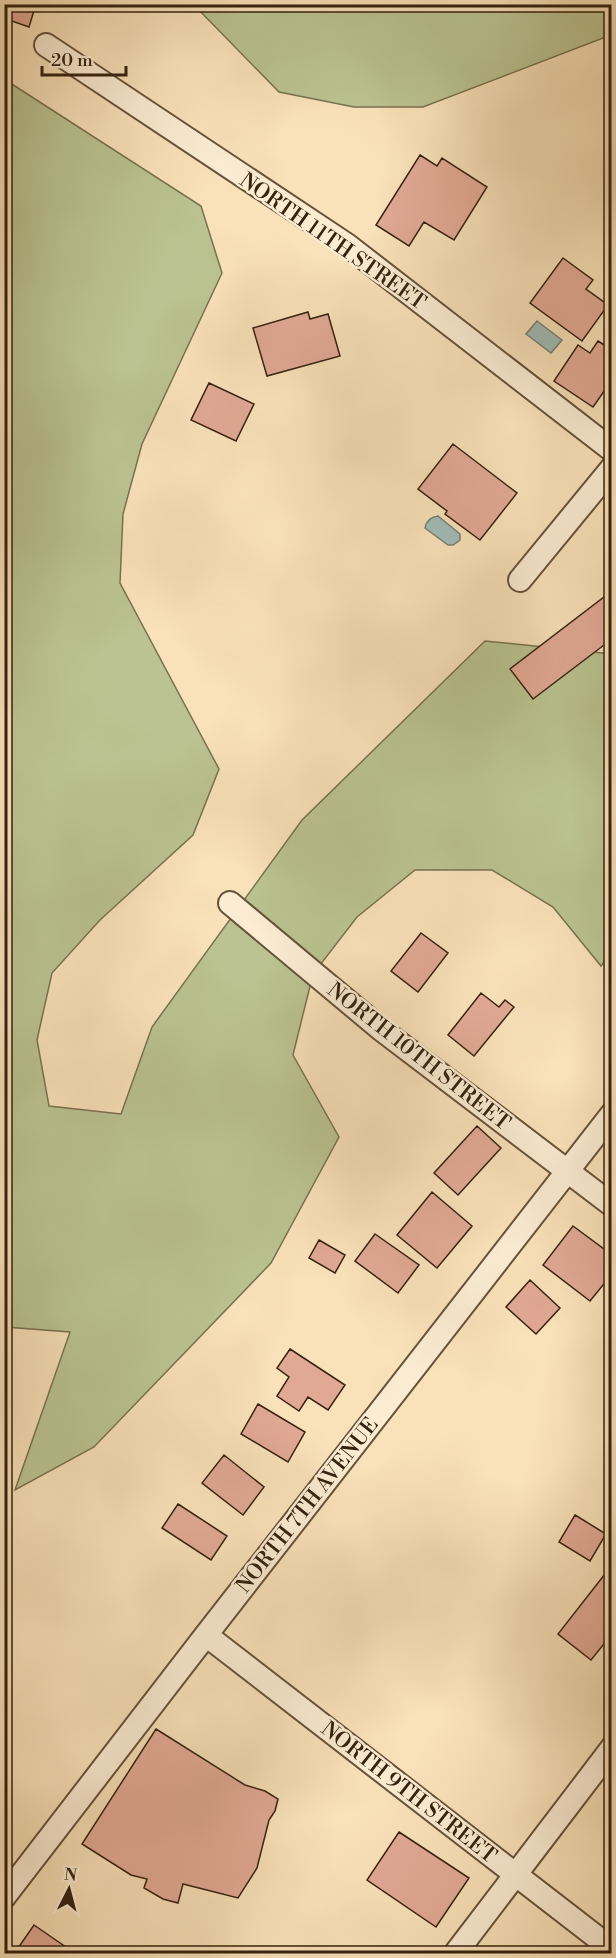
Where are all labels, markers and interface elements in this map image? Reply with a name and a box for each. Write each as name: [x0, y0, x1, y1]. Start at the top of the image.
scale bar: [42, 39, 126, 77]
text: 20 m: [51, 49, 93, 72]
street label: NORTH 11TH STREET: [234, 168, 431, 316]
street label: NORTH 10TH STREET: [322, 977, 515, 1136]
street label: NORTH 7TH AVENUE: [231, 1413, 384, 1599]
street label: NORTH 9TH STREET: [315, 1716, 501, 1870]
north arrow: [39, 1859, 99, 1919]
text: N: [63, 1864, 78, 1886]

